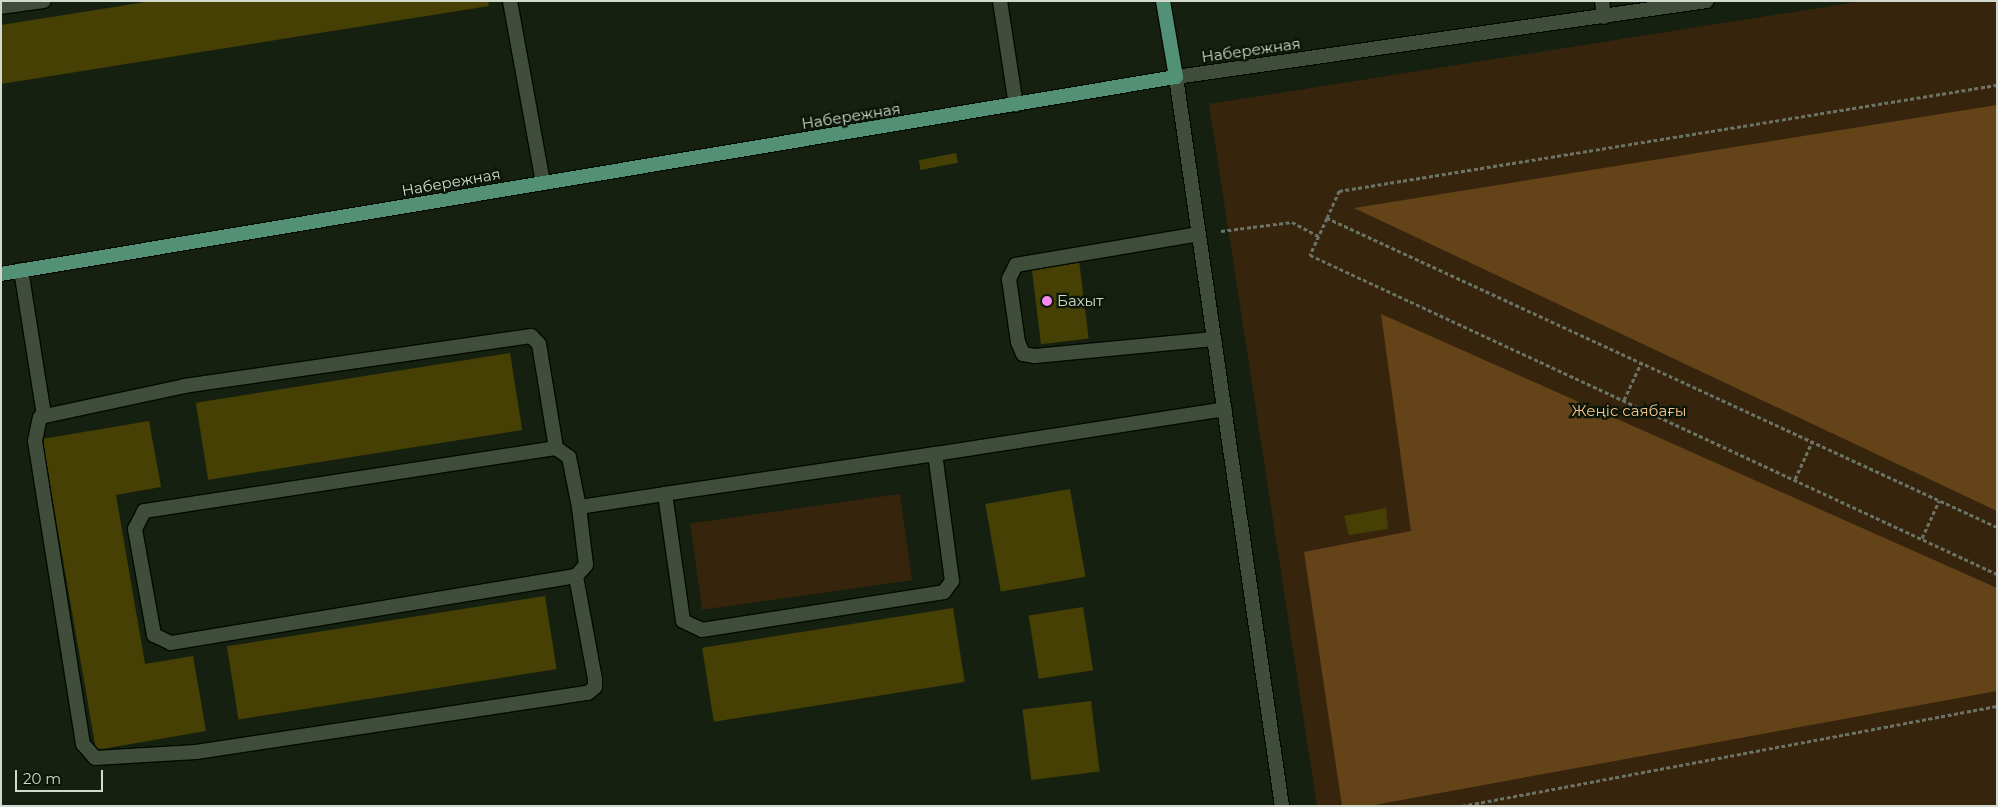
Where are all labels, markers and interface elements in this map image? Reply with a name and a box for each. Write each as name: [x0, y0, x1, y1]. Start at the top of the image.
street label: Набережная: [1200, 34, 1302, 66]
street label: Набережная: [800, 99, 902, 133]
street label: Набережная: [400, 164, 502, 200]
place label: Бахыт: [1057, 292, 1103, 310]
marker: Бахыт: [1041, 295, 1053, 307]
park label: Жеңіс саябағы: [1571, 402, 1687, 420]
scale bar: [18, 760, 105, 792]
text: 20 m: [23, 769, 61, 788]

